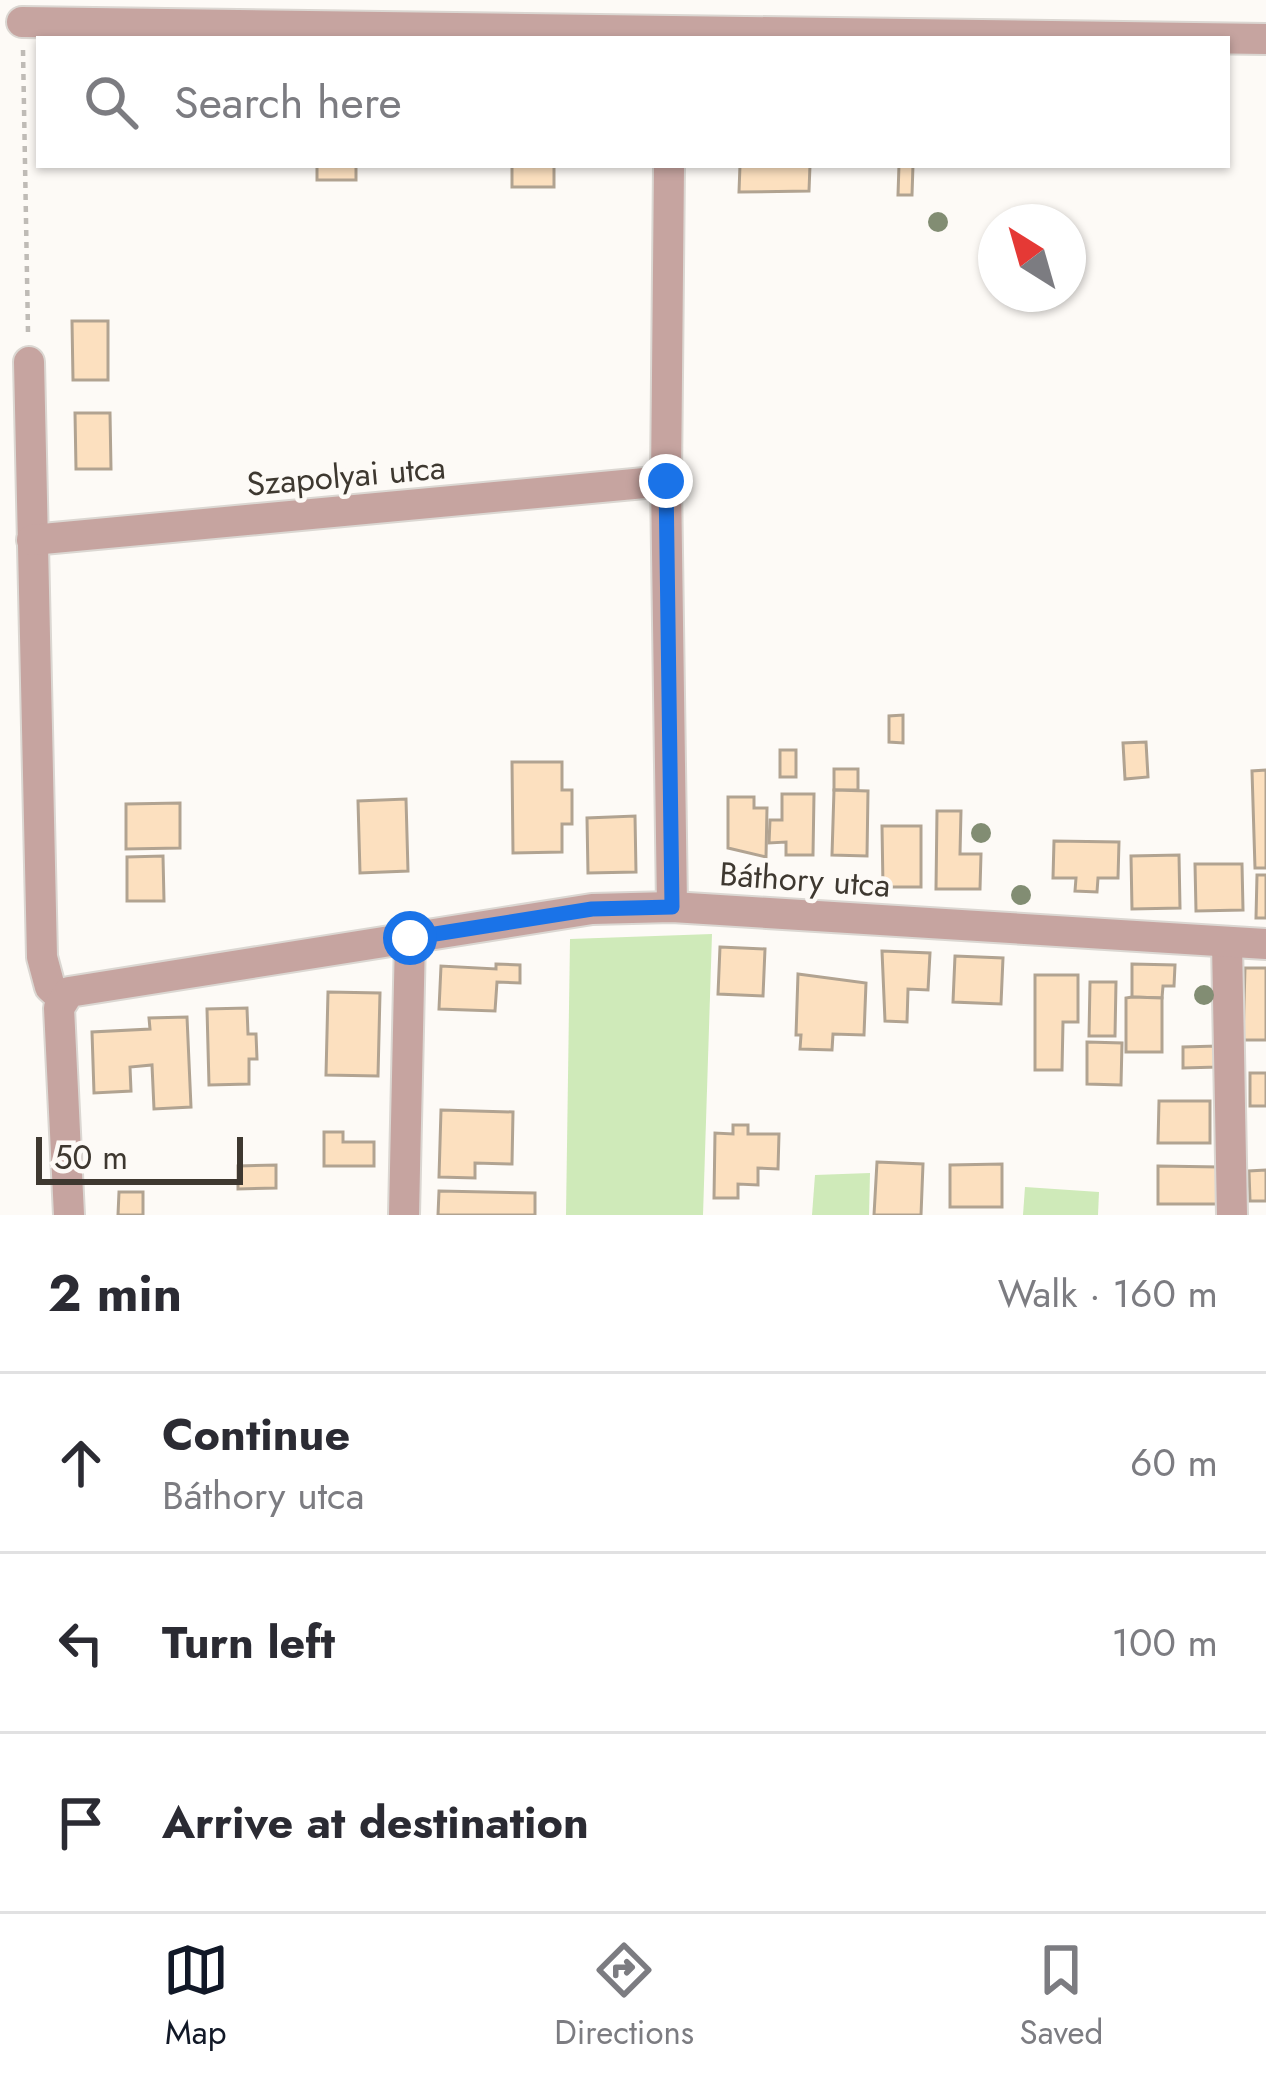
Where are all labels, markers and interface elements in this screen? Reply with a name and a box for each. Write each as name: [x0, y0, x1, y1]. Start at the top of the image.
search box: [36, 36, 1230, 168]
icon: search: [78, 69, 144, 135]
text: Search here: [174, 70, 402, 135]
north arrow: [978, 204, 1086, 312]
street label: Szapolyai utca: [245, 443, 447, 508]
route end: [639, 454, 693, 508]
street label: Báthory utca: [718, 850, 892, 909]
route start: [383, 911, 437, 965]
scale bar: [36, 1131, 243, 1184]
text: 50 m: [54, 1134, 128, 1181]
text: 2 min: [48, 1256, 182, 1330]
text: Walk · 160 m: [998, 1265, 1218, 1322]
text: Continue: [162, 1402, 350, 1467]
icon: ahead: [48, 1430, 114, 1496]
text: 60 m: [1130, 1434, 1218, 1491]
text: Báthory utca: [162, 1467, 364, 1524]
icon: left: [48, 1610, 114, 1676]
text: Turn left: [162, 1610, 335, 1675]
text: 100 m: [1112, 1614, 1218, 1671]
icon: arrive: [48, 1790, 114, 1856]
text: Arrive at destination: [162, 1790, 589, 1855]
tab: Map: [163, 1937, 229, 2056]
tab: Directions: [554, 1937, 694, 2056]
tab: Saved: [1020, 1937, 1103, 2056]

